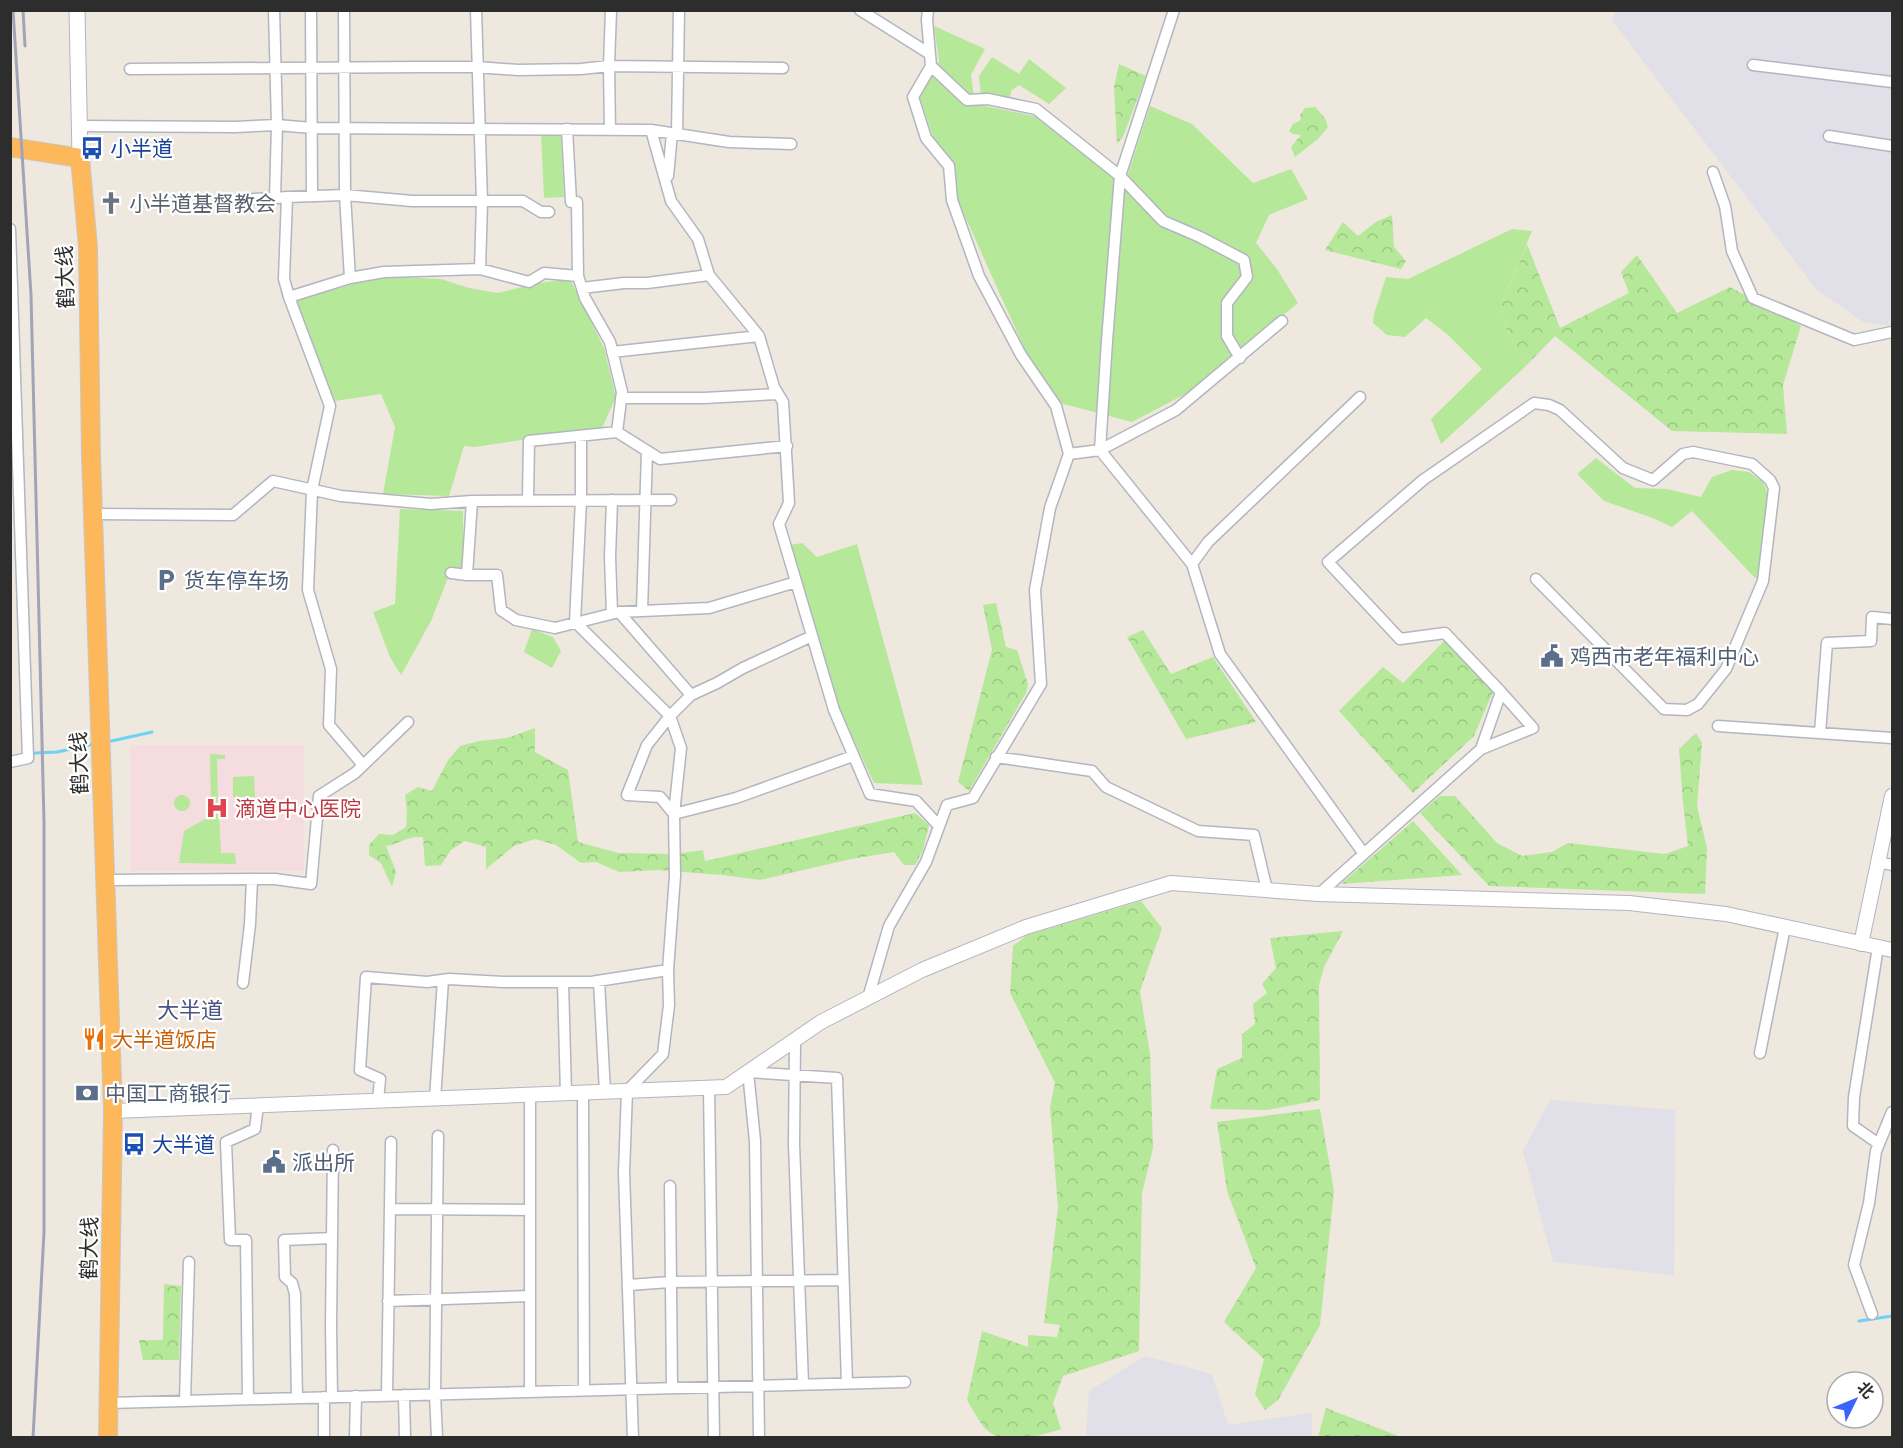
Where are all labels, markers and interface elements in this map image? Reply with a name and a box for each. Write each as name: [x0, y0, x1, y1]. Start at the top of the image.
bus stop icon: 小半道: [79, 135, 105, 161]
place label: 小半道: [110, 135, 173, 162]
church icon: 小半道基督教会: [98, 190, 124, 216]
place label: 小半道基督教会: [129, 190, 276, 217]
street label: 鹤大线: [50, 245, 80, 309]
parking icon: 货车停车场: [153, 567, 179, 593]
place label: 货车停车场: [184, 567, 289, 594]
public building icon: 鸡西市老年福利中心: [1539, 643, 1565, 669]
place label: 鸡西市老年福利中心: [1570, 643, 1759, 670]
street label: 鹤大线: [64, 731, 94, 795]
hospital icon: 滴道中心医院: [204, 795, 230, 821]
place label: 滴道中心医院: [235, 795, 361, 822]
district label: 大半道: [157, 996, 223, 1024]
restaurant icon: 大半道饭店: [81, 1026, 107, 1052]
place label: 大半道饭店: [112, 1026, 217, 1053]
bank icon: 中国工商银行: [74, 1080, 100, 1106]
place label: 中国工商银行: [105, 1080, 231, 1107]
bus stop icon: 大半道: [121, 1131, 147, 1157]
place label: 大半道: [152, 1131, 215, 1158]
public building icon: 派出所: [261, 1149, 287, 1175]
place label: 派出所: [292, 1149, 355, 1176]
street label: 鹤大线: [75, 1216, 103, 1280]
north arrow: [1825, 1370, 1885, 1430]
text: 北: [1852, 1377, 1879, 1403]

